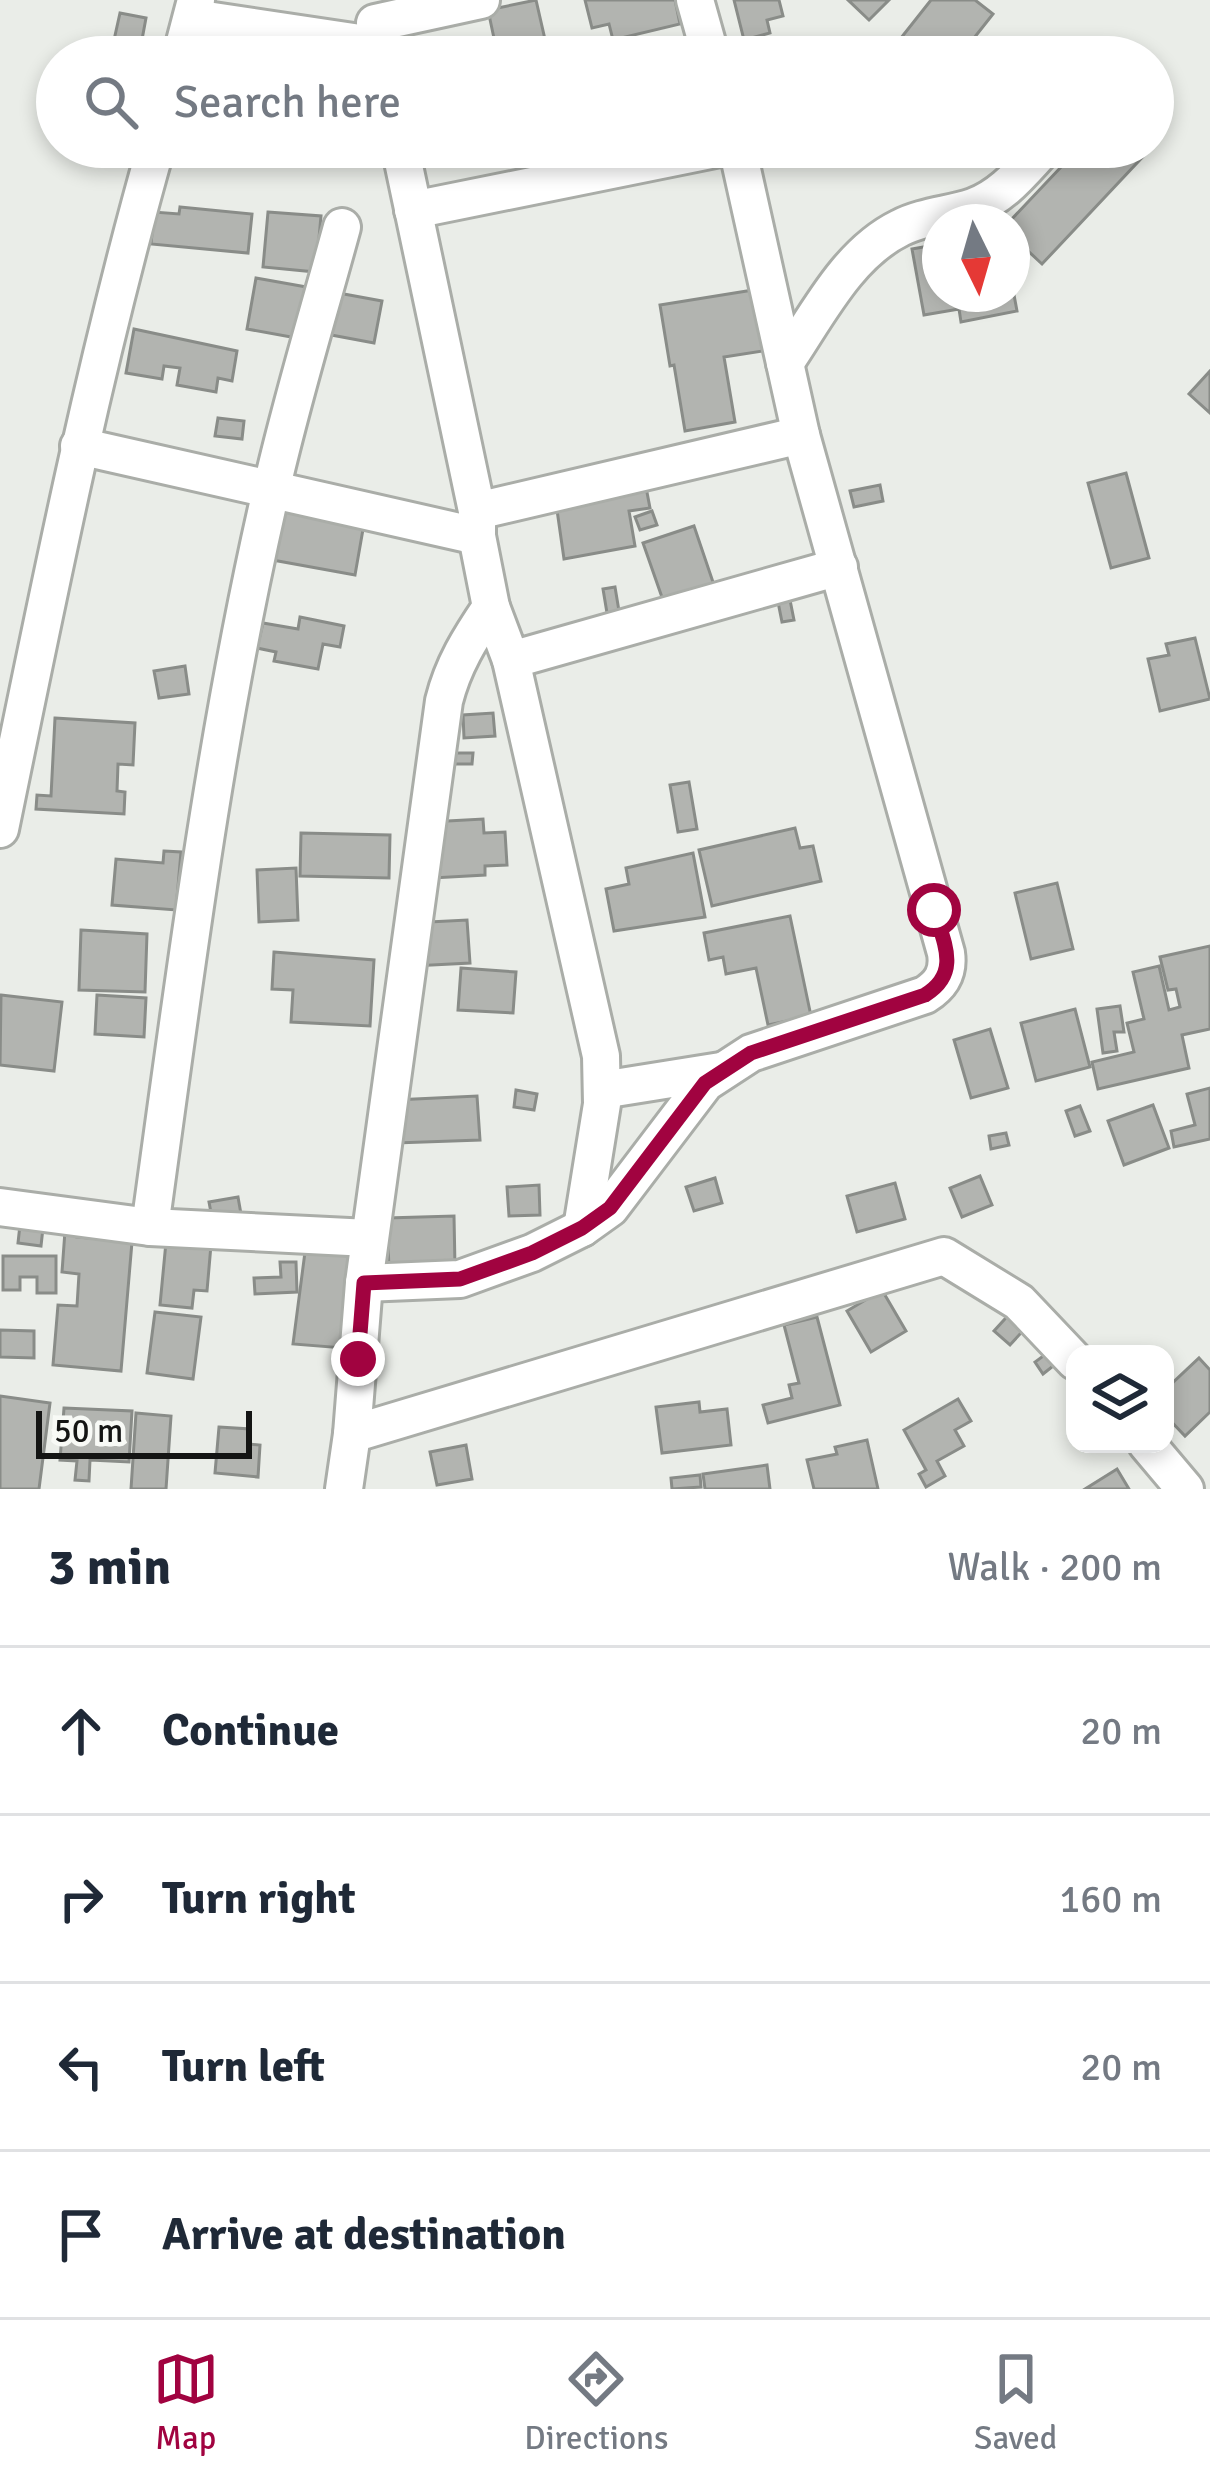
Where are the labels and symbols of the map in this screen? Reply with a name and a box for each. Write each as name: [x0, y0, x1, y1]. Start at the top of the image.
north arrow: [922, 204, 1030, 312]
route start: [907, 883, 961, 937]
route end: [331, 1332, 385, 1386]
scale bar: [36, 1405, 252, 1458]

